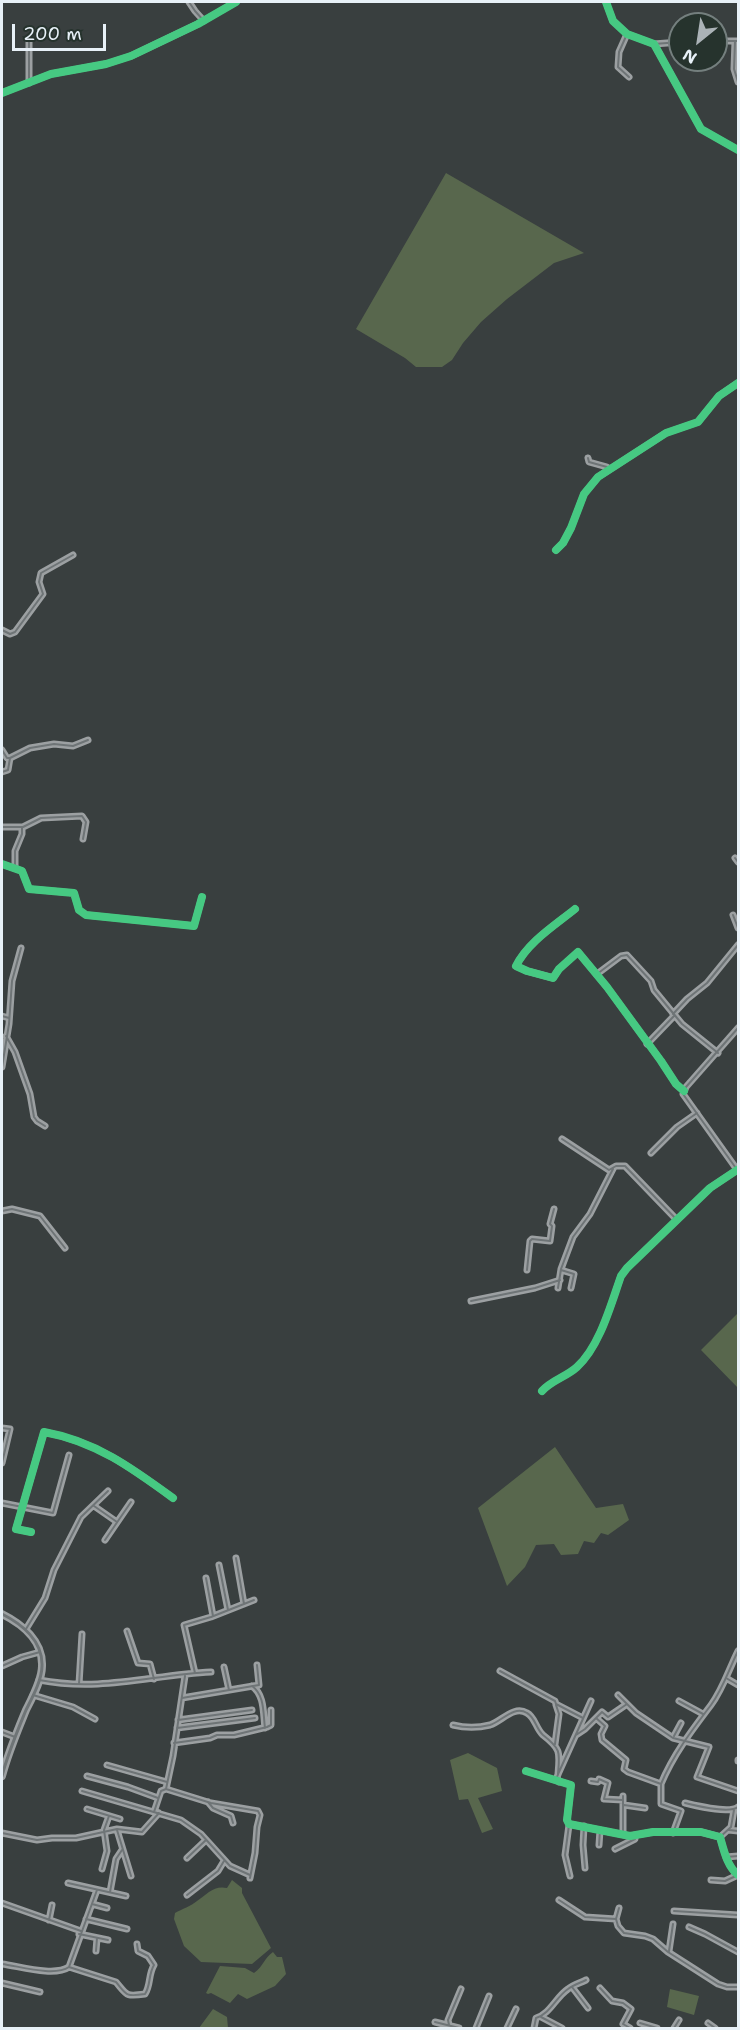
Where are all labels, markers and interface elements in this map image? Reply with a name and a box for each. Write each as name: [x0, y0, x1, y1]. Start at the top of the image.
scale bar: [15, 12, 110, 50]
north arrow: [668, 12, 728, 72]
text: 200 m: [23, 22, 82, 46]
text: N: [679, 44, 700, 69]

